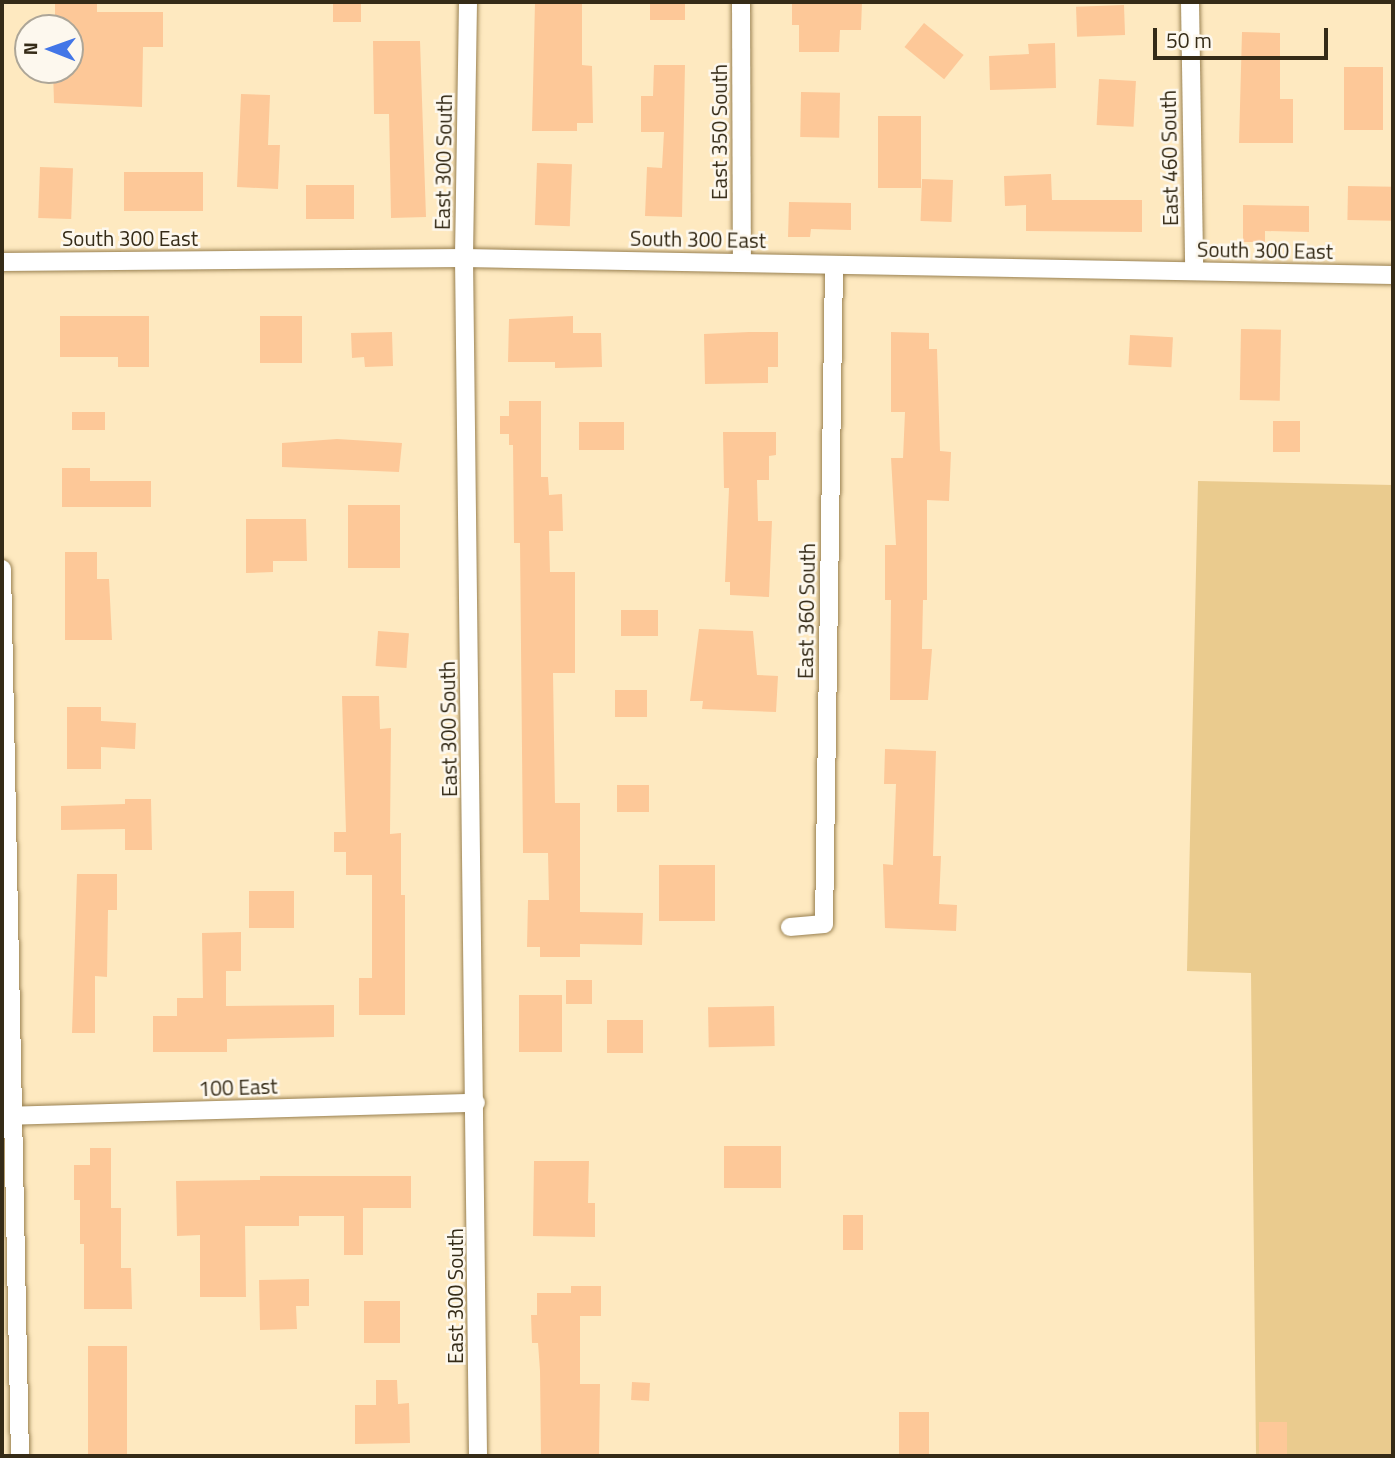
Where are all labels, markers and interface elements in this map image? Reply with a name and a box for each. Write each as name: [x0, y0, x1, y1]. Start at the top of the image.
north arrow: [14, 14, 84, 84]
scale bar: [1157, 14, 1332, 58]
text: 50 m: [1166, 24, 1212, 56]
text: N: [15, 42, 44, 56]
street label: East 350 South: [706, 64, 732, 200]
street label: East 460 South: [1155, 90, 1183, 226]
street label: East 300 South: [429, 94, 457, 230]
street label: South 300 East: [62, 225, 198, 251]
street label: South 300 East: [630, 225, 766, 253]
street label: South 300 East: [1197, 236, 1333, 264]
street label: East 360 South: [792, 543, 820, 679]
street label: East 300 South: [434, 661, 462, 797]
street label: 100 East: [198, 1073, 278, 1101]
street label: East 300 South: [442, 1228, 468, 1364]

